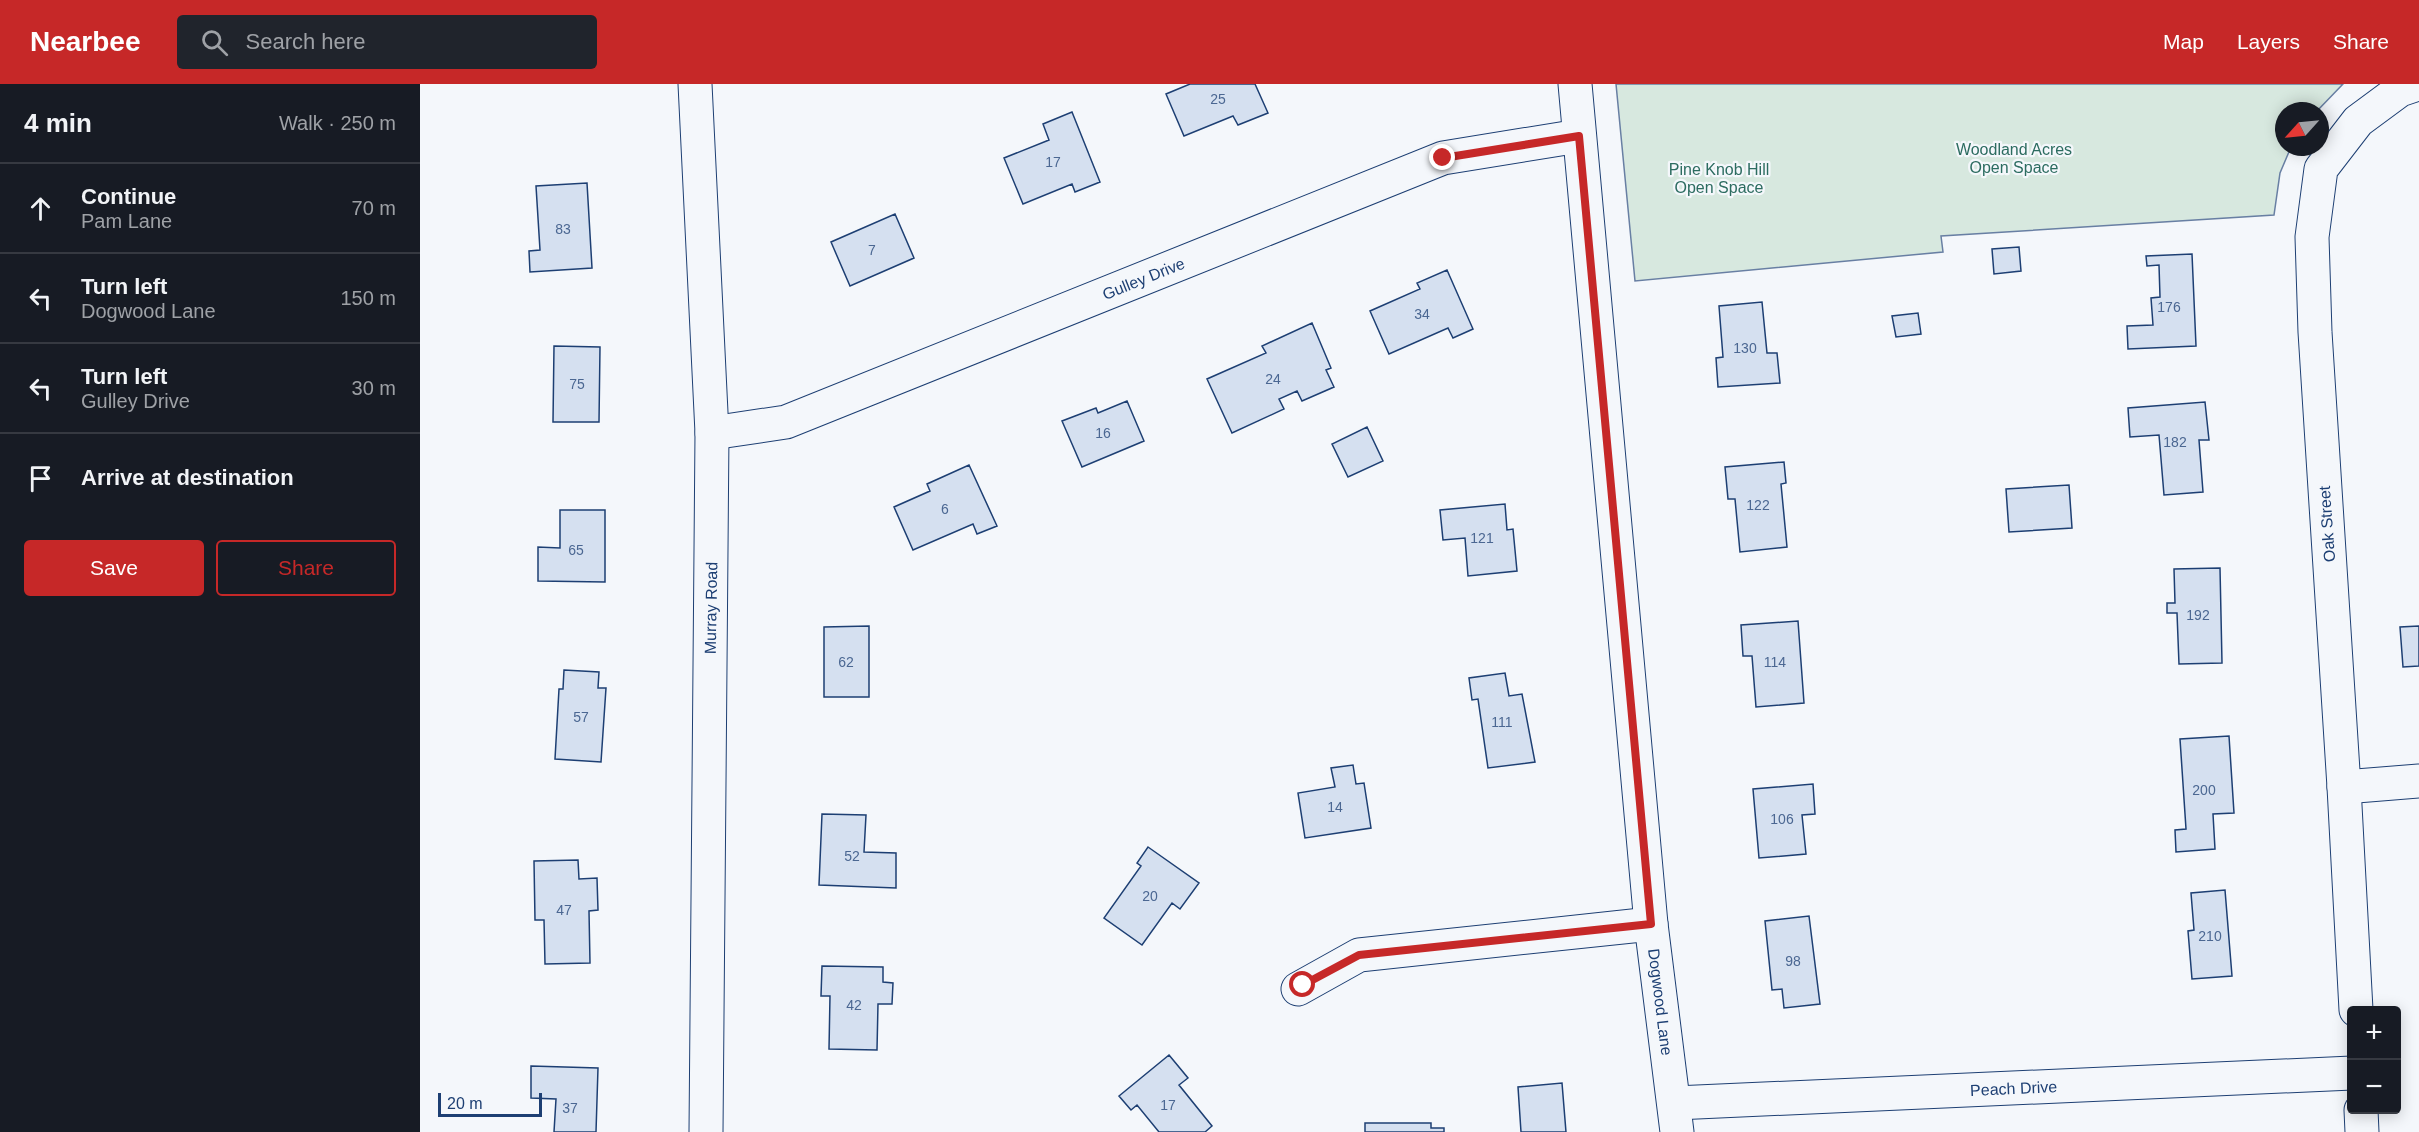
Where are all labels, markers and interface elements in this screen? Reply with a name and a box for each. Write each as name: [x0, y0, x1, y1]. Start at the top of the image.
search box: [177, 15, 597, 69]
text: Nearbee: [30, 26, 141, 57]
icon: search: [198, 26, 231, 59]
text: Search here: [246, 29, 365, 54]
text: Map: [2163, 30, 2204, 53]
text: Layers: [2237, 30, 2300, 53]
text: Share: [2333, 30, 2389, 53]
house number: 25: [1210, 91, 1226, 107]
north arrow: [2275, 102, 2329, 156]
text: 4 min: [24, 108, 92, 138]
text: Walk · 250 m: [279, 112, 396, 134]
park label: Woodland Acres Open Space: [1956, 141, 2072, 176]
route end: [1429, 144, 1455, 170]
house number: 17: [1045, 154, 1061, 170]
park label: Pine Knob Hill Open Space: [1669, 161, 1769, 196]
text: Continue: [81, 184, 176, 209]
icon: ahead: [24, 192, 57, 225]
text: 70 m: [352, 197, 396, 219]
text: Pam Lane: [81, 210, 172, 232]
house number: 83: [555, 221, 571, 237]
house number: 7: [868, 242, 876, 258]
street label: Gulley Drive: [1100, 254, 1187, 303]
text: Turn left: [81, 274, 167, 299]
icon: left: [24, 282, 57, 315]
text: 150 m: [340, 287, 396, 309]
house number: 176: [2157, 299, 2181, 315]
text: Dogwood Lane: [81, 300, 216, 322]
house number: 34: [1414, 306, 1430, 322]
house number: 130: [1733, 340, 1757, 356]
text: Turn left: [81, 364, 167, 389]
house number: 24: [1265, 371, 1281, 387]
icon: left: [24, 372, 57, 405]
house number: 75: [569, 376, 585, 392]
text: 30 m: [352, 377, 396, 399]
text: Gulley Drive: [81, 390, 190, 412]
house number: 16: [1095, 425, 1111, 441]
house number: 182: [2163, 434, 2187, 450]
icon: arrive: [24, 462, 57, 495]
text: Arrive at destination: [81, 465, 294, 490]
street label: Oak Street: [2316, 485, 2338, 563]
house number: 122: [1746, 497, 1770, 513]
house number: 6: [941, 501, 949, 517]
house number: 121: [1470, 530, 1494, 546]
button: Save: [24, 540, 204, 596]
button: Share: [216, 540, 396, 596]
house number: 65: [568, 542, 584, 558]
street label: Murray Road: [702, 562, 720, 654]
house number: 192: [2186, 607, 2210, 623]
house number: 62: [838, 654, 854, 670]
house number: 114: [1764, 654, 1786, 670]
house number: 57: [573, 709, 589, 725]
house number: 111: [1491, 714, 1513, 730]
house number: 200: [2192, 782, 2216, 798]
house number: 14: [1327, 799, 1343, 815]
house number: 106: [1770, 811, 1794, 827]
house number: 52: [844, 848, 860, 864]
house number: 20: [1142, 888, 1158, 904]
house number: 47: [556, 902, 572, 918]
house number: 210: [2198, 928, 2222, 944]
street label: Dogwood Lane: [1646, 947, 1676, 1057]
house number: 98: [1785, 953, 1801, 969]
route start: [1289, 971, 1315, 997]
house number: 42: [846, 997, 862, 1013]
map controls: [2347, 1006, 2401, 1114]
button: +: [2347, 1006, 2401, 1060]
button: −: [2347, 1060, 2401, 1114]
street label: Peach Drive: [1970, 1078, 2058, 1098]
scale bar: [438, 1090, 542, 1118]
text: 20 m: [447, 1095, 483, 1112]
house number: 17: [1160, 1097, 1176, 1113]
house number: 37: [562, 1100, 578, 1116]

